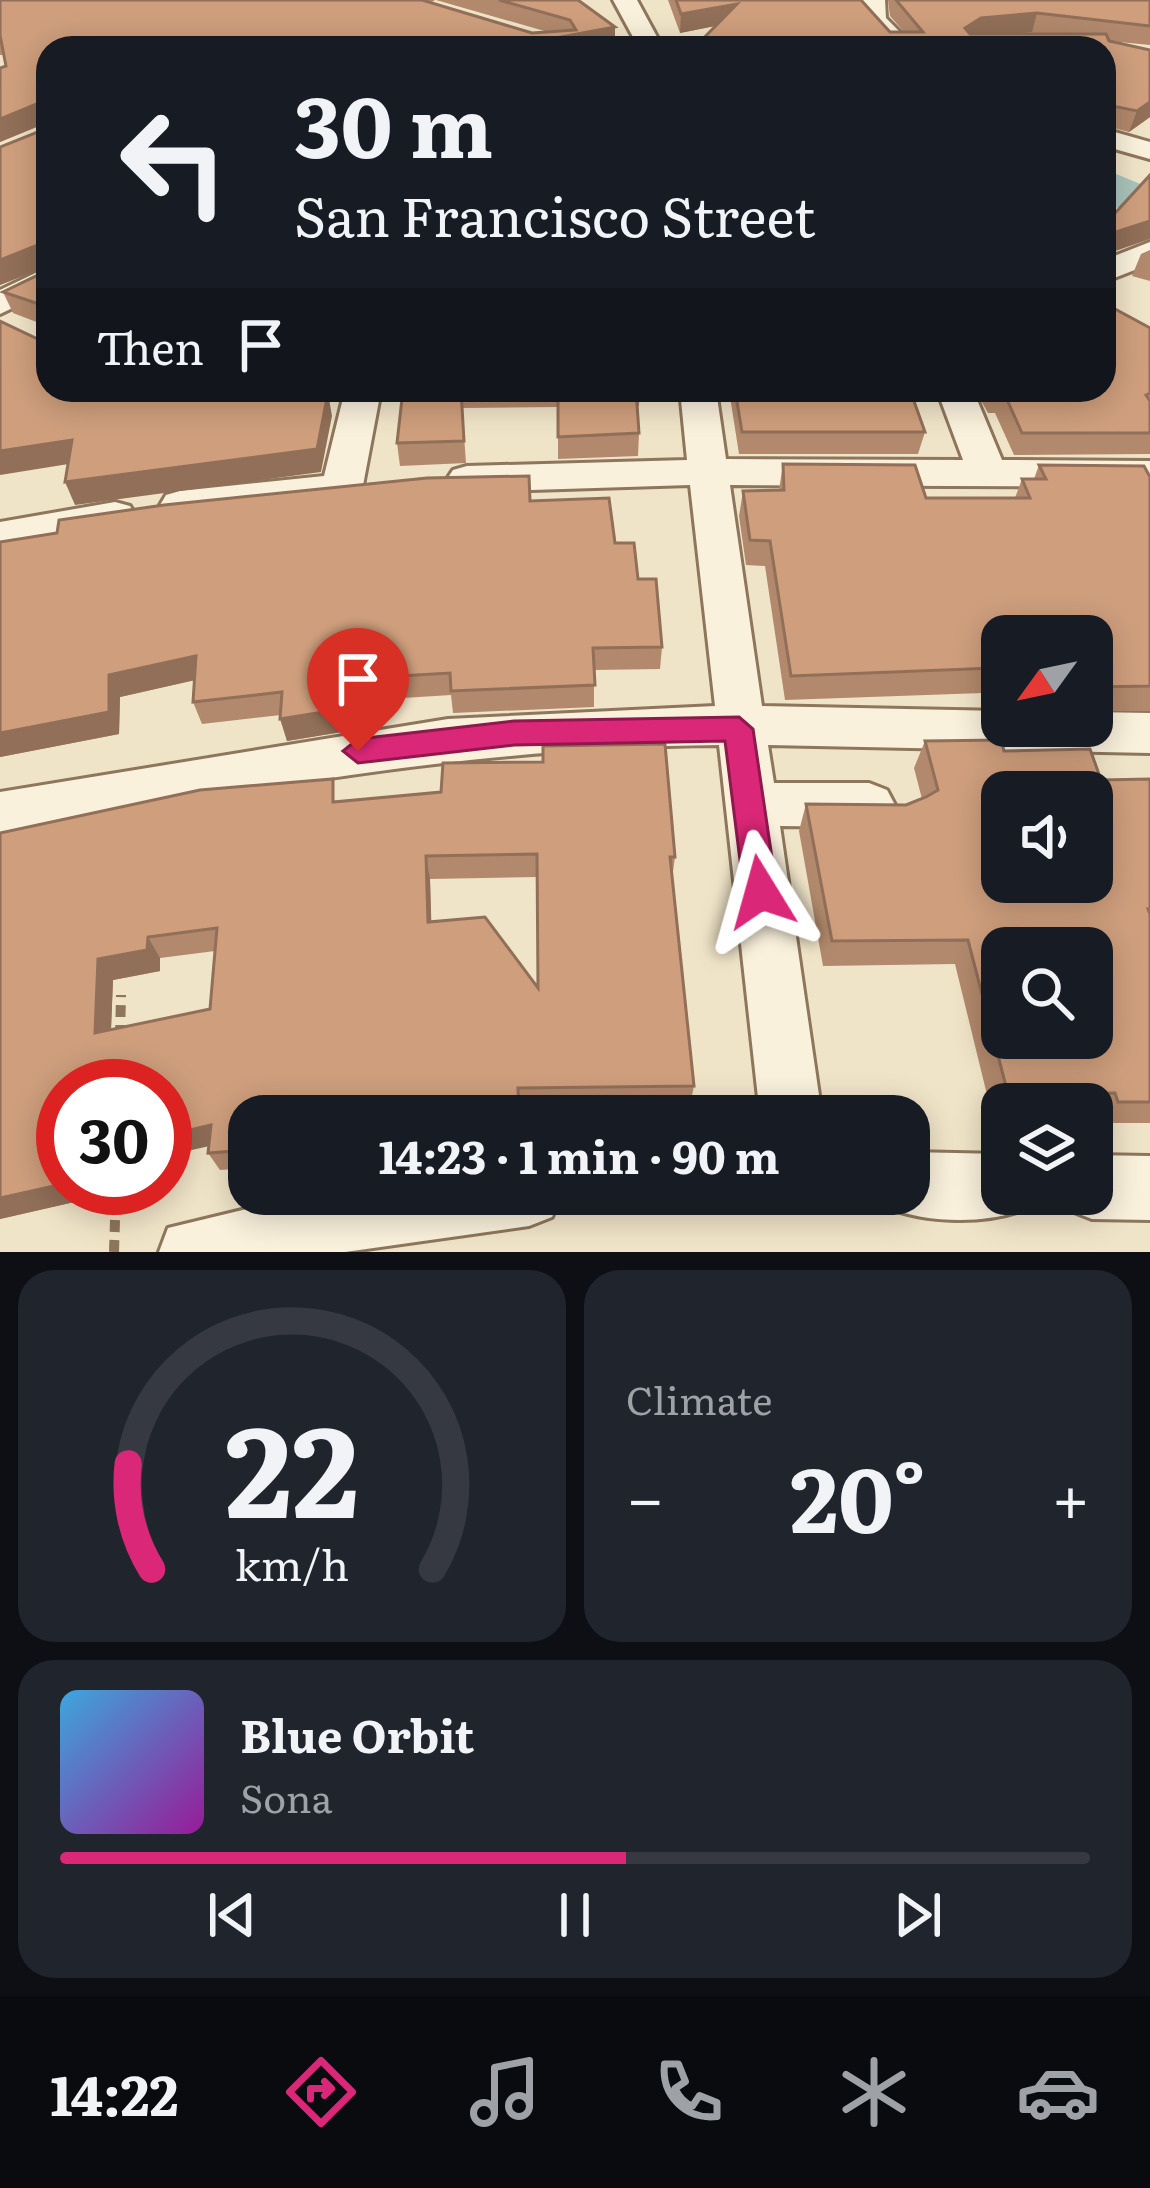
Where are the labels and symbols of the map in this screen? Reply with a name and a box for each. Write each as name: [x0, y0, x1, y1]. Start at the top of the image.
north arrow: [981, 615, 1113, 747]
pin: [307, 628, 409, 751]
position arrow: [698, 829, 824, 955]
speed limit sign: 30: [36, 1059, 192, 1215]

